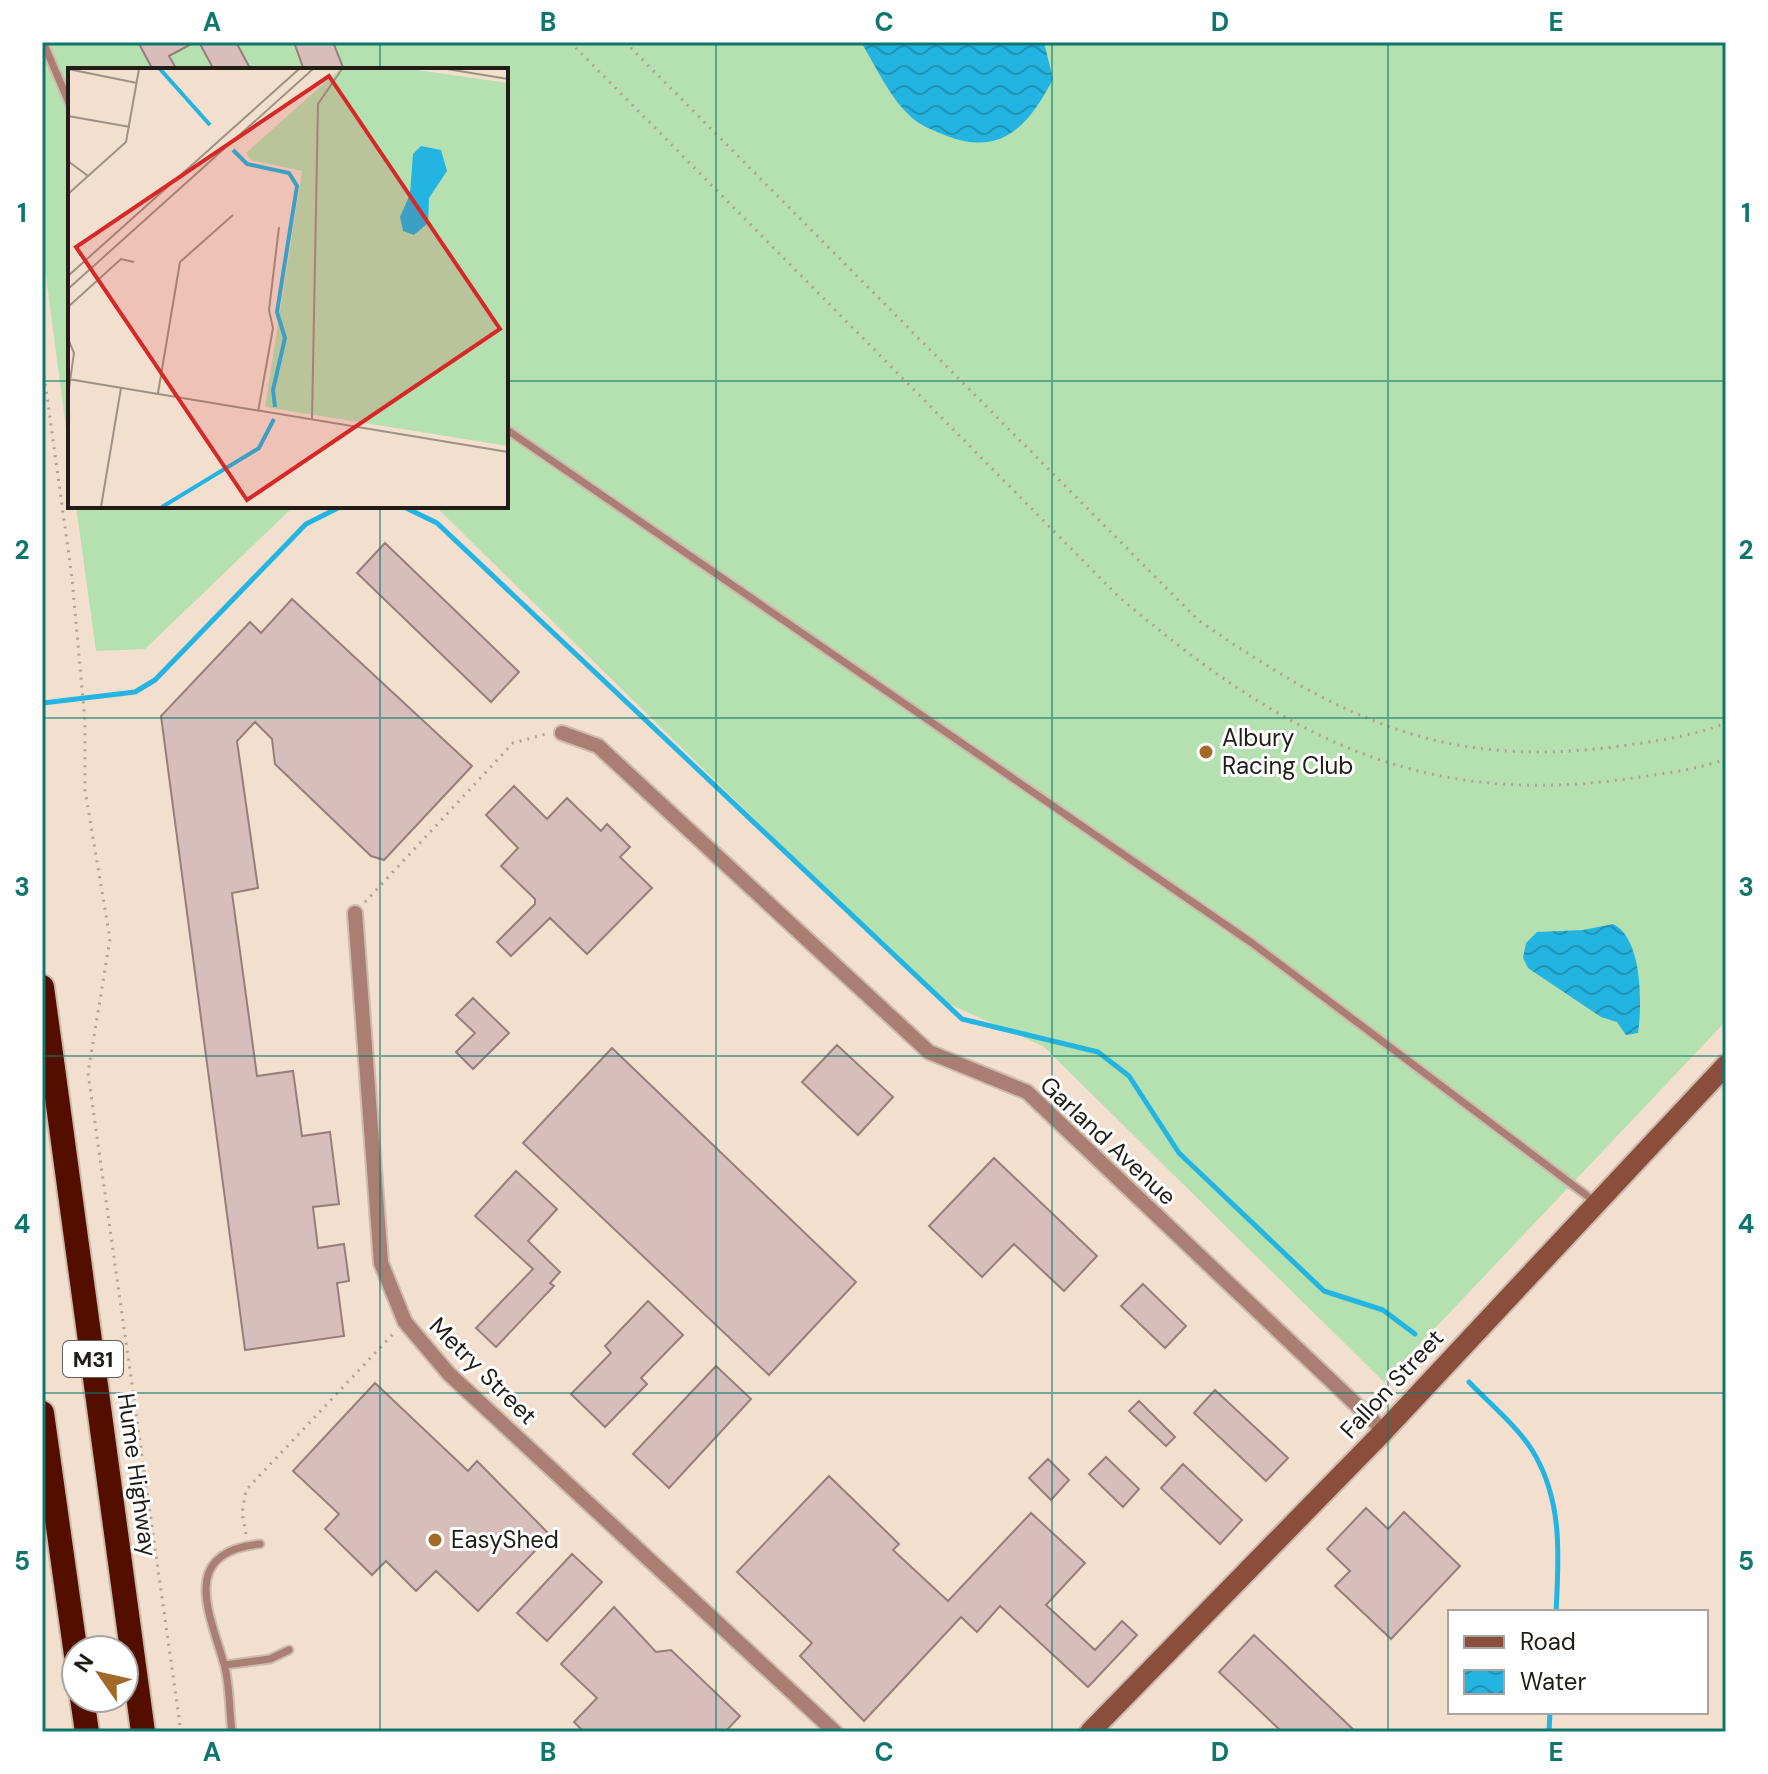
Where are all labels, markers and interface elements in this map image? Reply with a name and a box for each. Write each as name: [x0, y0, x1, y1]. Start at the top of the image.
text: A: [203, 5, 221, 39]
text: B: [540, 5, 556, 39]
text: C: [874, 5, 894, 39]
text: D: [1211, 5, 1229, 39]
text: E: [1548, 5, 1564, 39]
inset map: [68, 68, 508, 508]
text: 1: [17, 196, 27, 230]
text: 1: [1741, 196, 1751, 230]
text: 2: [14, 533, 30, 567]
text: 2: [1738, 533, 1754, 567]
place label: Albury Racing Club: [1222, 722, 1353, 781]
marker: Albury Racing Club: [1197, 743, 1215, 761]
text: 3: [14, 870, 30, 904]
text: 3: [1738, 870, 1754, 904]
street label: Garland Avenue: [1034, 1070, 1183, 1212]
text: 4: [14, 1207, 30, 1241]
text: 4: [1738, 1207, 1754, 1241]
street label: Metry Street: [423, 1310, 544, 1431]
street label: Fallon Street: [1333, 1323, 1450, 1445]
road number: M31: [63, 1341, 123, 1377]
street label: Hume Highway: [111, 1391, 164, 1559]
place label: EasyShed: [451, 1524, 559, 1555]
marker: EasyShed: [426, 1531, 444, 1549]
text: 5: [14, 1544, 30, 1578]
text: 5: [1738, 1544, 1754, 1578]
legend: [1448, 1610, 1708, 1714]
text: Road: [1520, 1626, 1576, 1657]
north arrow: [60, 1634, 140, 1714]
text: N: [67, 1648, 100, 1678]
text: Water: [1520, 1666, 1586, 1697]
text: A: [203, 1735, 221, 1769]
text: B: [540, 1735, 556, 1769]
text: C: [874, 1735, 894, 1769]
text: D: [1211, 1735, 1229, 1769]
text: E: [1548, 1735, 1564, 1769]

